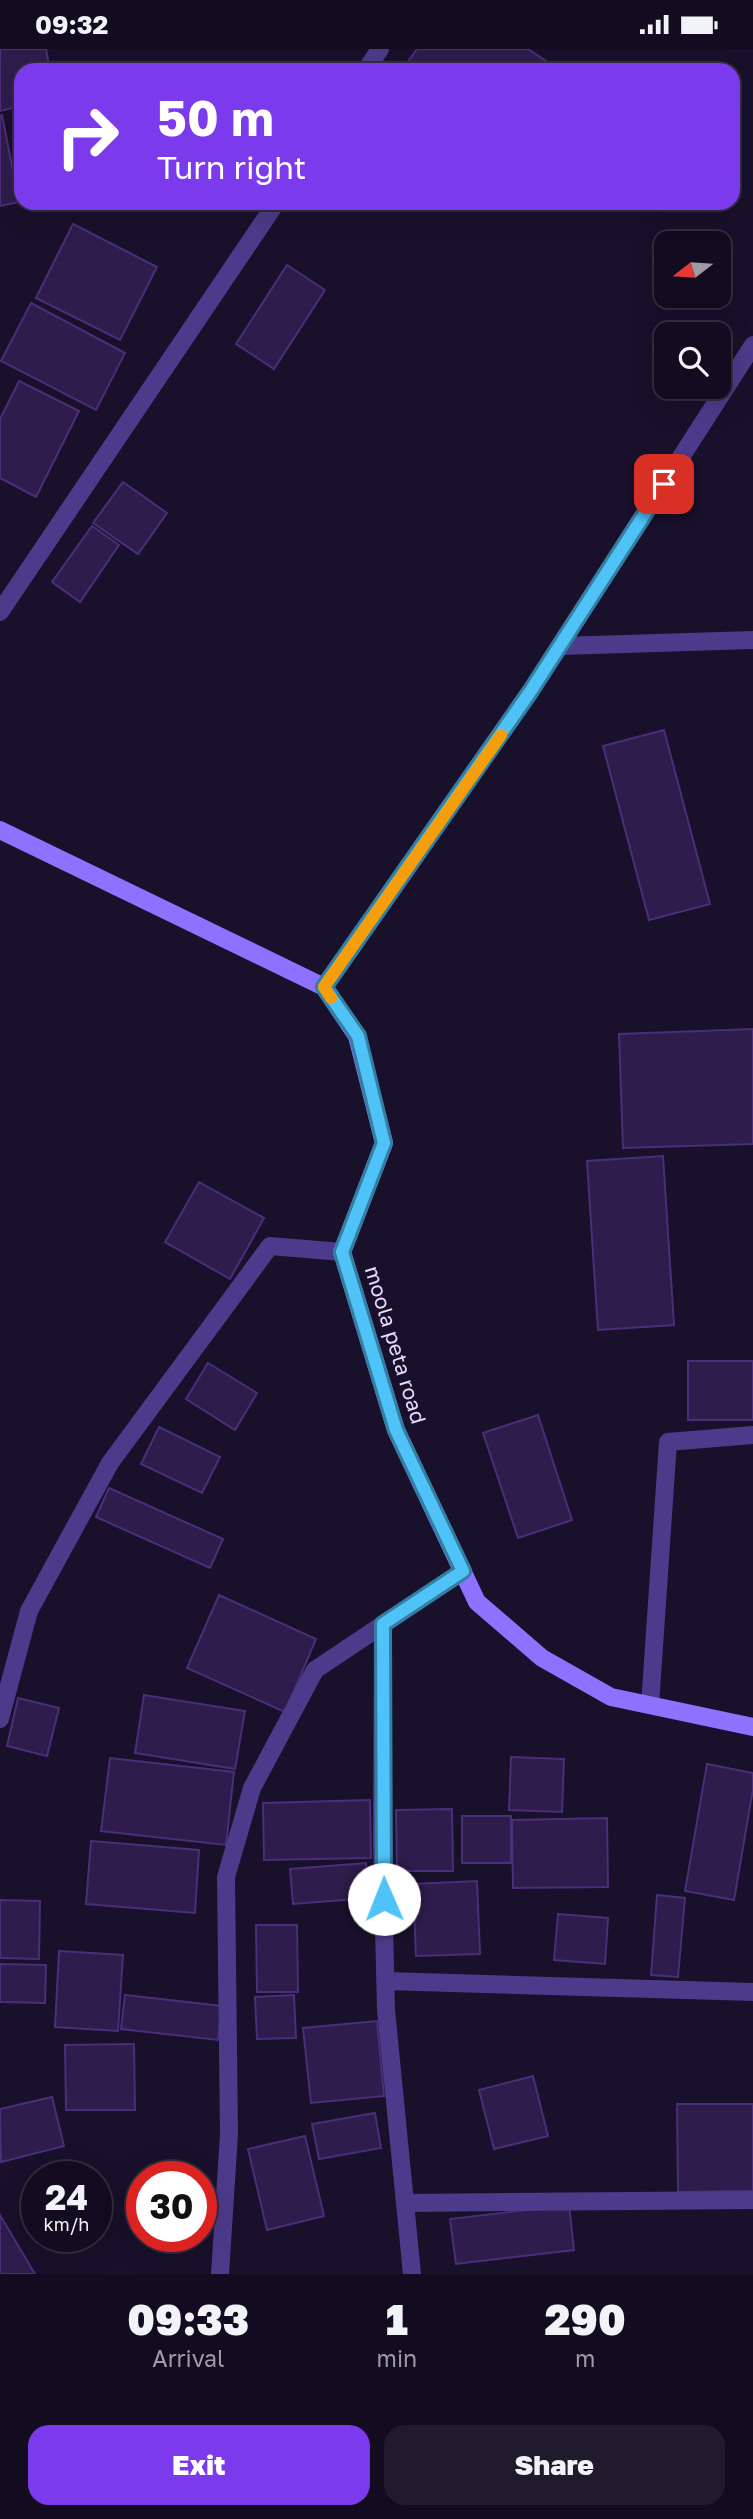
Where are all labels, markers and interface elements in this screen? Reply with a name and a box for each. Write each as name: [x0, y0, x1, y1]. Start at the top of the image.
text: 09:32: [35, 9, 108, 40]
text: 50 m: [157, 88, 274, 147]
icon: right: [42, 91, 133, 182]
text: Turn right: [157, 148, 306, 186]
north arrow: [654, 231, 732, 308]
map controls: [654, 231, 731, 399]
button: search: [654, 322, 731, 399]
pin: [634, 454, 694, 514]
icon: arrive: [645, 465, 683, 503]
street label: moola peta road: [360, 1263, 432, 1427]
position arrow: [347, 1862, 421, 1936]
speed limit sign: 30: [126, 2161, 217, 2252]
text: 24: [45, 2176, 88, 2218]
text: km/h: [44, 2213, 89, 2235]
text: 09:33: [127, 2294, 249, 2344]
text: 1: [386, 2294, 408, 2344]
text: 290: [545, 2294, 626, 2344]
text: Arrival: [152, 2344, 224, 2372]
text: min: [377, 2344, 417, 2372]
text: m: [575, 2344, 595, 2372]
button: Exit: [28, 2425, 370, 2505]
button: Share: [384, 2425, 725, 2505]

